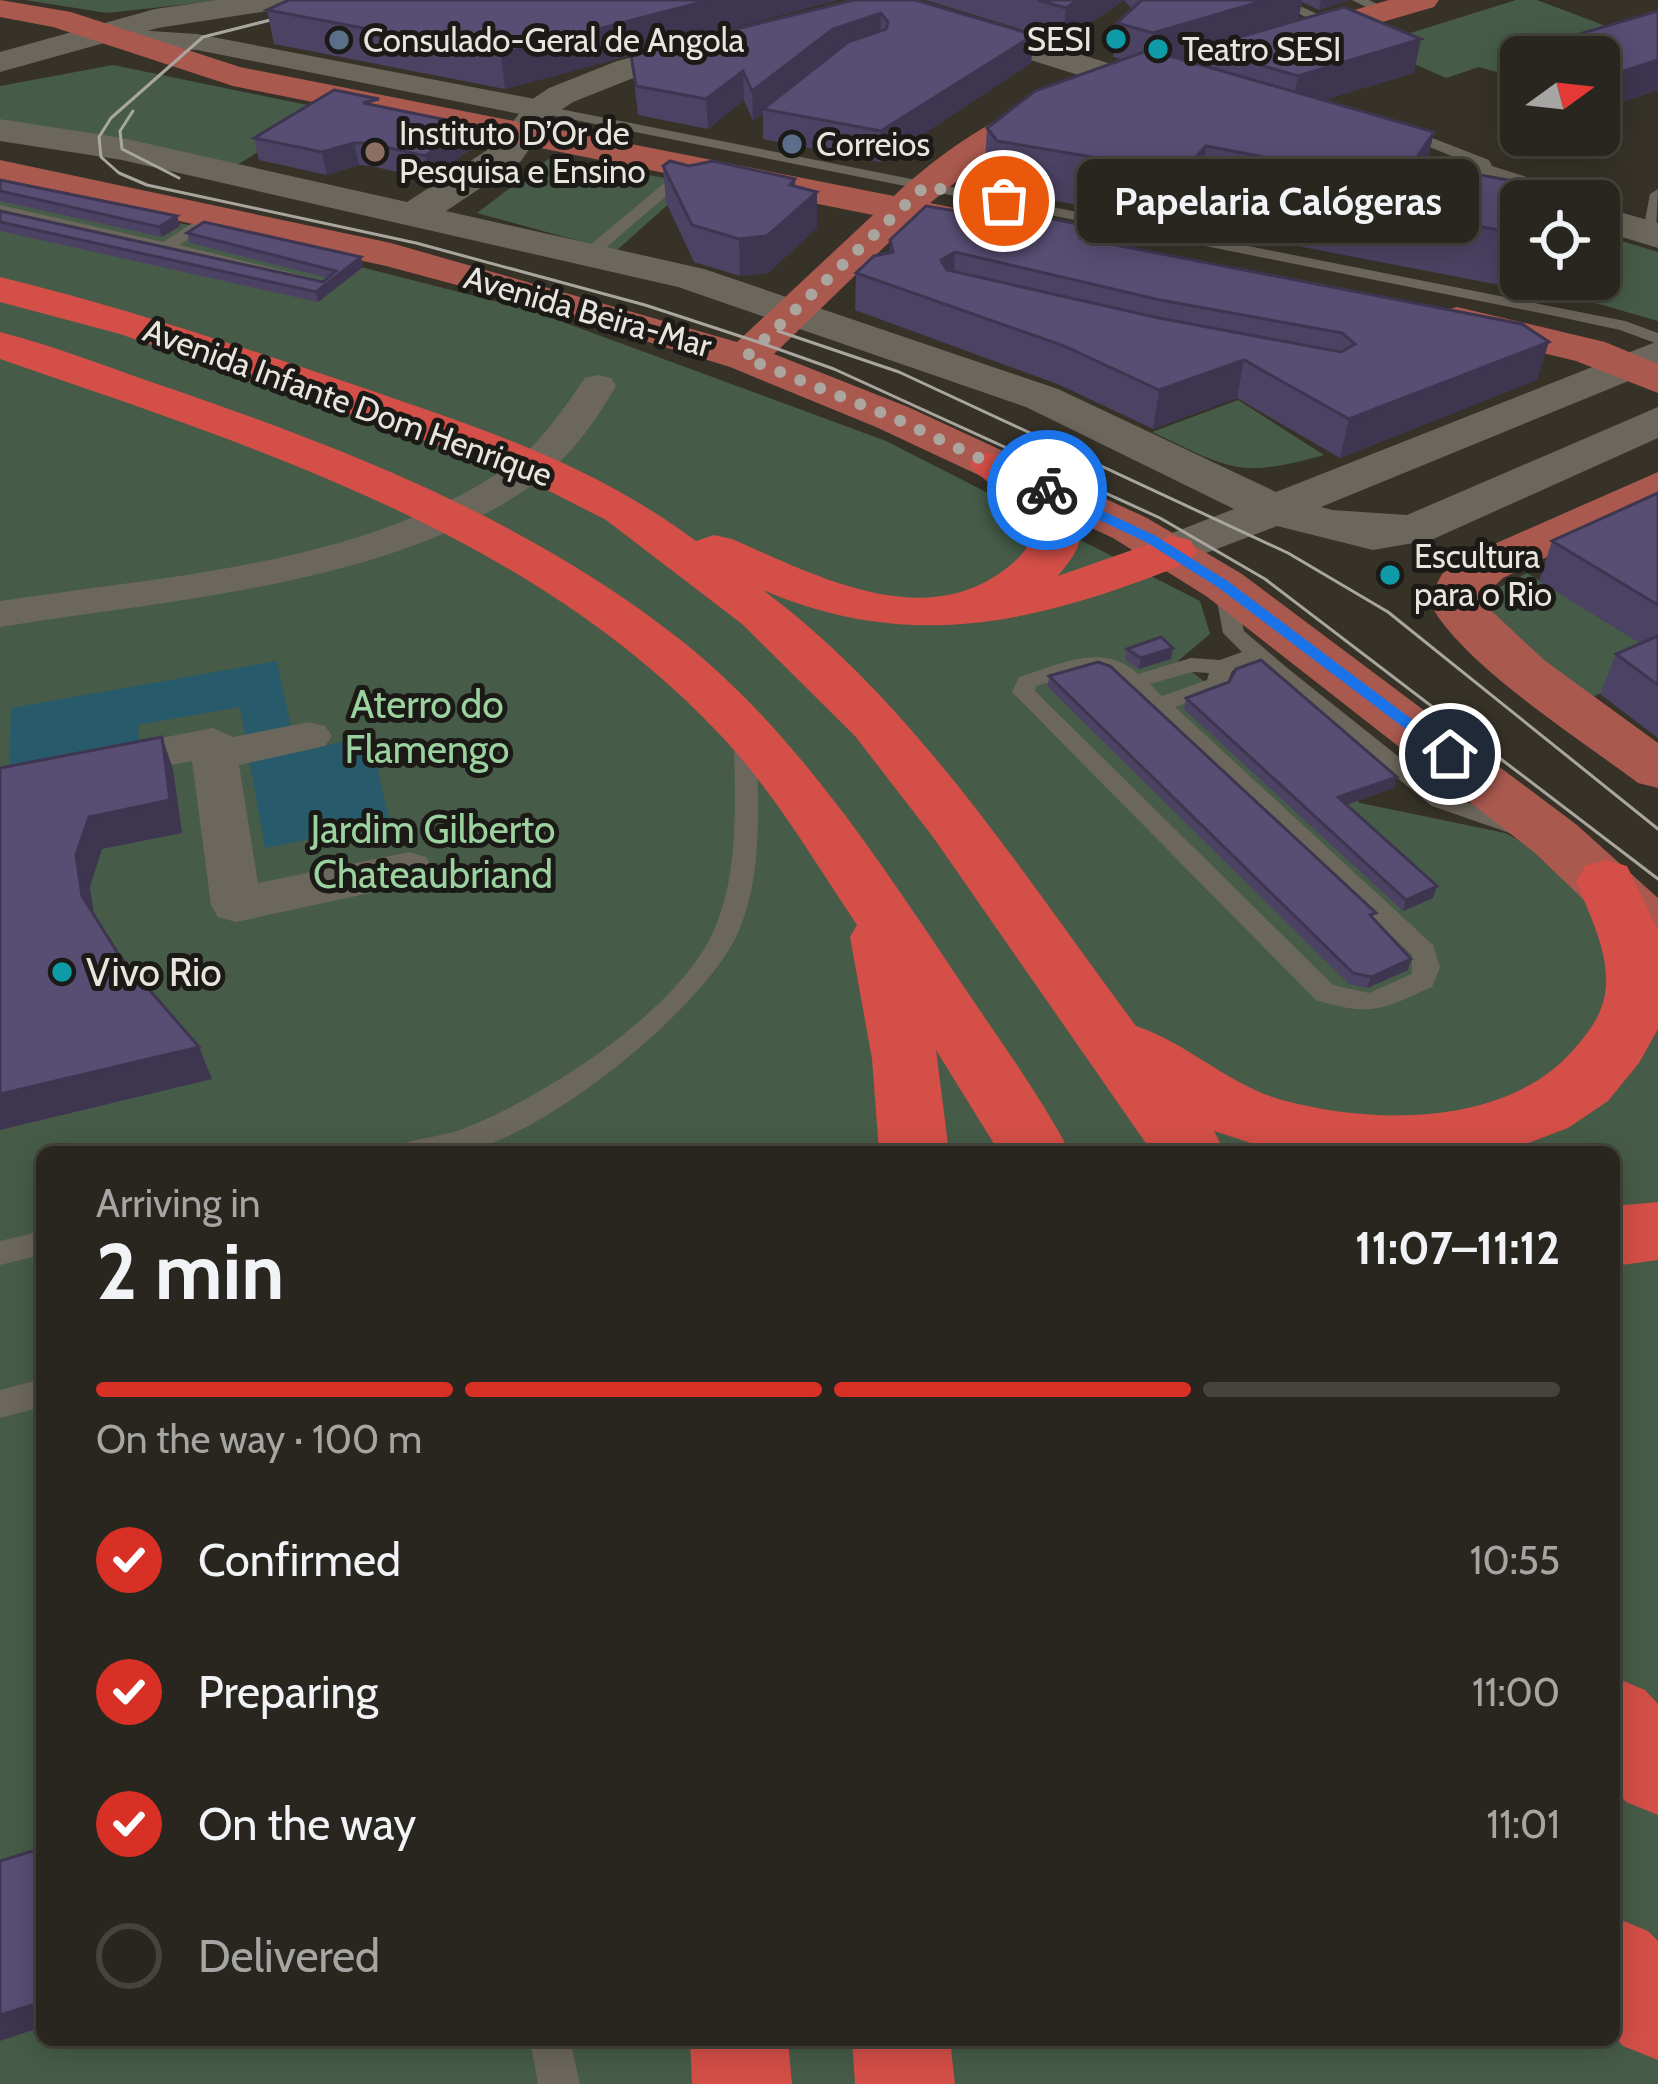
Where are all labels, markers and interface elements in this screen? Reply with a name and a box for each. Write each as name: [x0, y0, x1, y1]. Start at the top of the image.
place label: SESI: [1027, 19, 1092, 59]
place label: Consulado-Geral de Angola: [363, 20, 744, 60]
marker: SESI: [1103, 26, 1129, 52]
marker: Consulado-Geral de Angola: [326, 27, 352, 53]
place label: Teatro SESI: [1182, 29, 1341, 69]
marker: Teatro SESI: [1145, 36, 1171, 62]
north arrow: [1500, 36, 1620, 156]
map controls: [1500, 36, 1620, 300]
place label: Instituto D’Or de Pesquisa e Ensino: [399, 113, 646, 191]
place label: Correios: [816, 124, 930, 164]
marker: Correios: [779, 131, 805, 157]
marker: Instituto D’Or de Pesquisa e Ensino: [362, 139, 388, 165]
pin: [953, 150, 1055, 252]
callout: Papelaria Calógeras: [1076, 159, 1478, 243]
icon: bag: [971, 168, 1037, 234]
text: Papelaria Calógeras: [1114, 177, 1442, 225]
button: locate: [1500, 180, 1620, 300]
street label: Avenida Beira-Mar: [460, 257, 717, 366]
street label: Avenida Infante Dom Henrique: [138, 309, 558, 495]
courier: [987, 430, 1107, 550]
icon: bike: [1014, 457, 1080, 523]
place label: Escultura para o Rio: [1414, 536, 1552, 614]
marker: Escultura para o Rio: [1377, 562, 1403, 588]
park label: Aterro do Flamengo: [344, 680, 510, 773]
pin: [1399, 703, 1501, 805]
icon: home: [1417, 721, 1483, 787]
park label: Jardim Gilberto Chateaubriand: [310, 805, 555, 898]
place label: Vivo Rio: [86, 948, 222, 996]
marker: Vivo Rio: [49, 959, 75, 985]
text: Arriving in: [96, 1179, 260, 1227]
text: 11:07–11:12: [1355, 1221, 1560, 1275]
text: 2 min: [96, 1224, 284, 1319]
text: On the way · 100 m: [96, 1415, 422, 1463]
icon: check: [96, 1527, 162, 1593]
text: Confirmed: [198, 1533, 401, 1587]
text: 10:55: [1470, 1536, 1560, 1584]
icon: check: [96, 1659, 162, 1725]
text: Preparing: [198, 1665, 378, 1719]
text: 11:00: [1472, 1668, 1560, 1716]
icon: check: [96, 1791, 162, 1857]
text: On the way: [198, 1797, 416, 1851]
text: 11:01: [1487, 1800, 1560, 1848]
text: Delivered: [198, 1929, 380, 1983]

